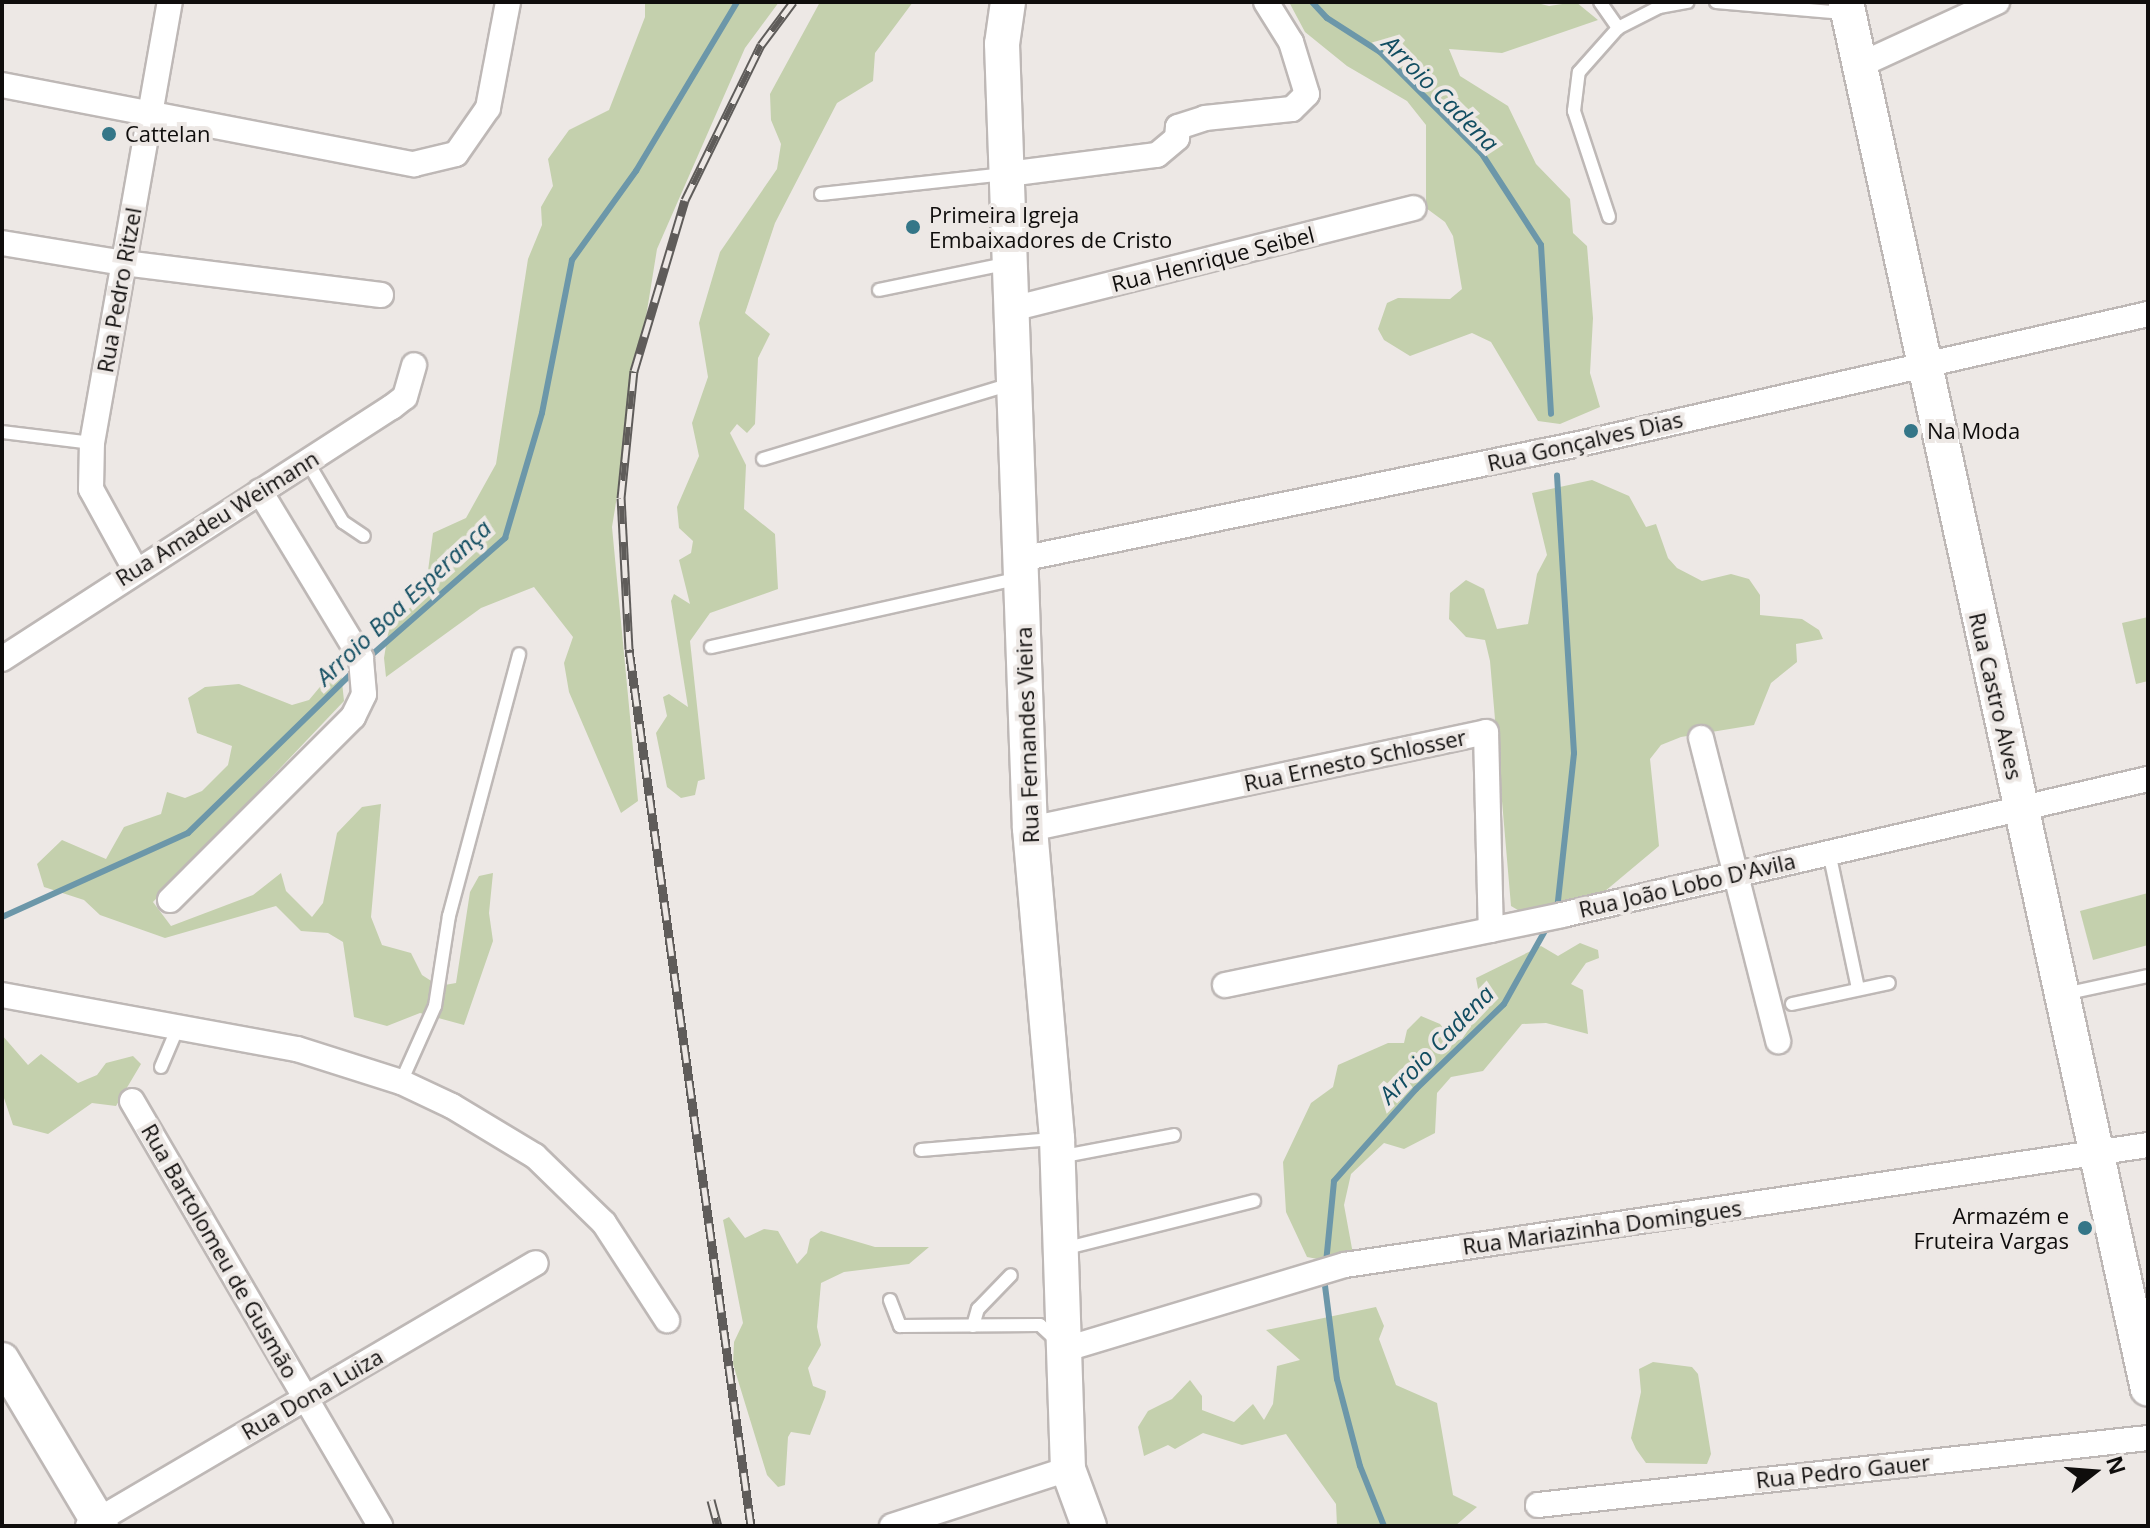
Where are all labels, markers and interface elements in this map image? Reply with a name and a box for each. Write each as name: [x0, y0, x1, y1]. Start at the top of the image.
water label: Arroio Cadena: [1377, 29, 1505, 157]
place label: Cattelan: [125, 121, 210, 147]
marker: Cattelan: [100, 125, 118, 143]
place label: Primeira Igreja Embaixadores de Cristo: [929, 201, 1172, 252]
street label: Rua Pedro Ritzel: [91, 205, 147, 375]
marker: Primeira Igreja Embaixadores de Cristo: [904, 218, 922, 236]
street label: Rua Henrique Seibel: [1109, 221, 1317, 297]
street label: Rua Gonçalves Dias: [1485, 406, 1685, 476]
place label: Na Moda: [1927, 418, 2020, 444]
marker: Na Moda: [1902, 422, 1920, 440]
street label: Rua Amadeu Weimann: [111, 445, 323, 591]
water label: Arroio Boa Esperança: [309, 513, 497, 691]
street label: Rua Castro Alves: [1964, 610, 2028, 782]
street label: Rua Fernandes Vieira: [1010, 626, 1044, 844]
street label: Rua Ernesto Schlosser: [1241, 724, 1469, 796]
street label: Rua João Lobo D'Avila: [1576, 847, 1798, 923]
water label: Arroio Cadena: [1373, 979, 1499, 1109]
street label: Rua Bartolomeu de Gusmão: [136, 1119, 304, 1383]
street label: Rua Mariazinha Domingues: [1461, 1194, 1743, 1260]
place label: Armazém e Fruteira Vargas: [1913, 1202, 2069, 1254]
marker: Armazém e Fruteira Vargas: [2076, 1219, 2094, 1237]
street label: Rua Dona Luiza: [237, 1343, 387, 1445]
north arrow: [2054, 1432, 2134, 1512]
street label: Rua Pedro Gauer: [1755, 1449, 1931, 1493]
text: N: [2100, 1452, 2134, 1478]

